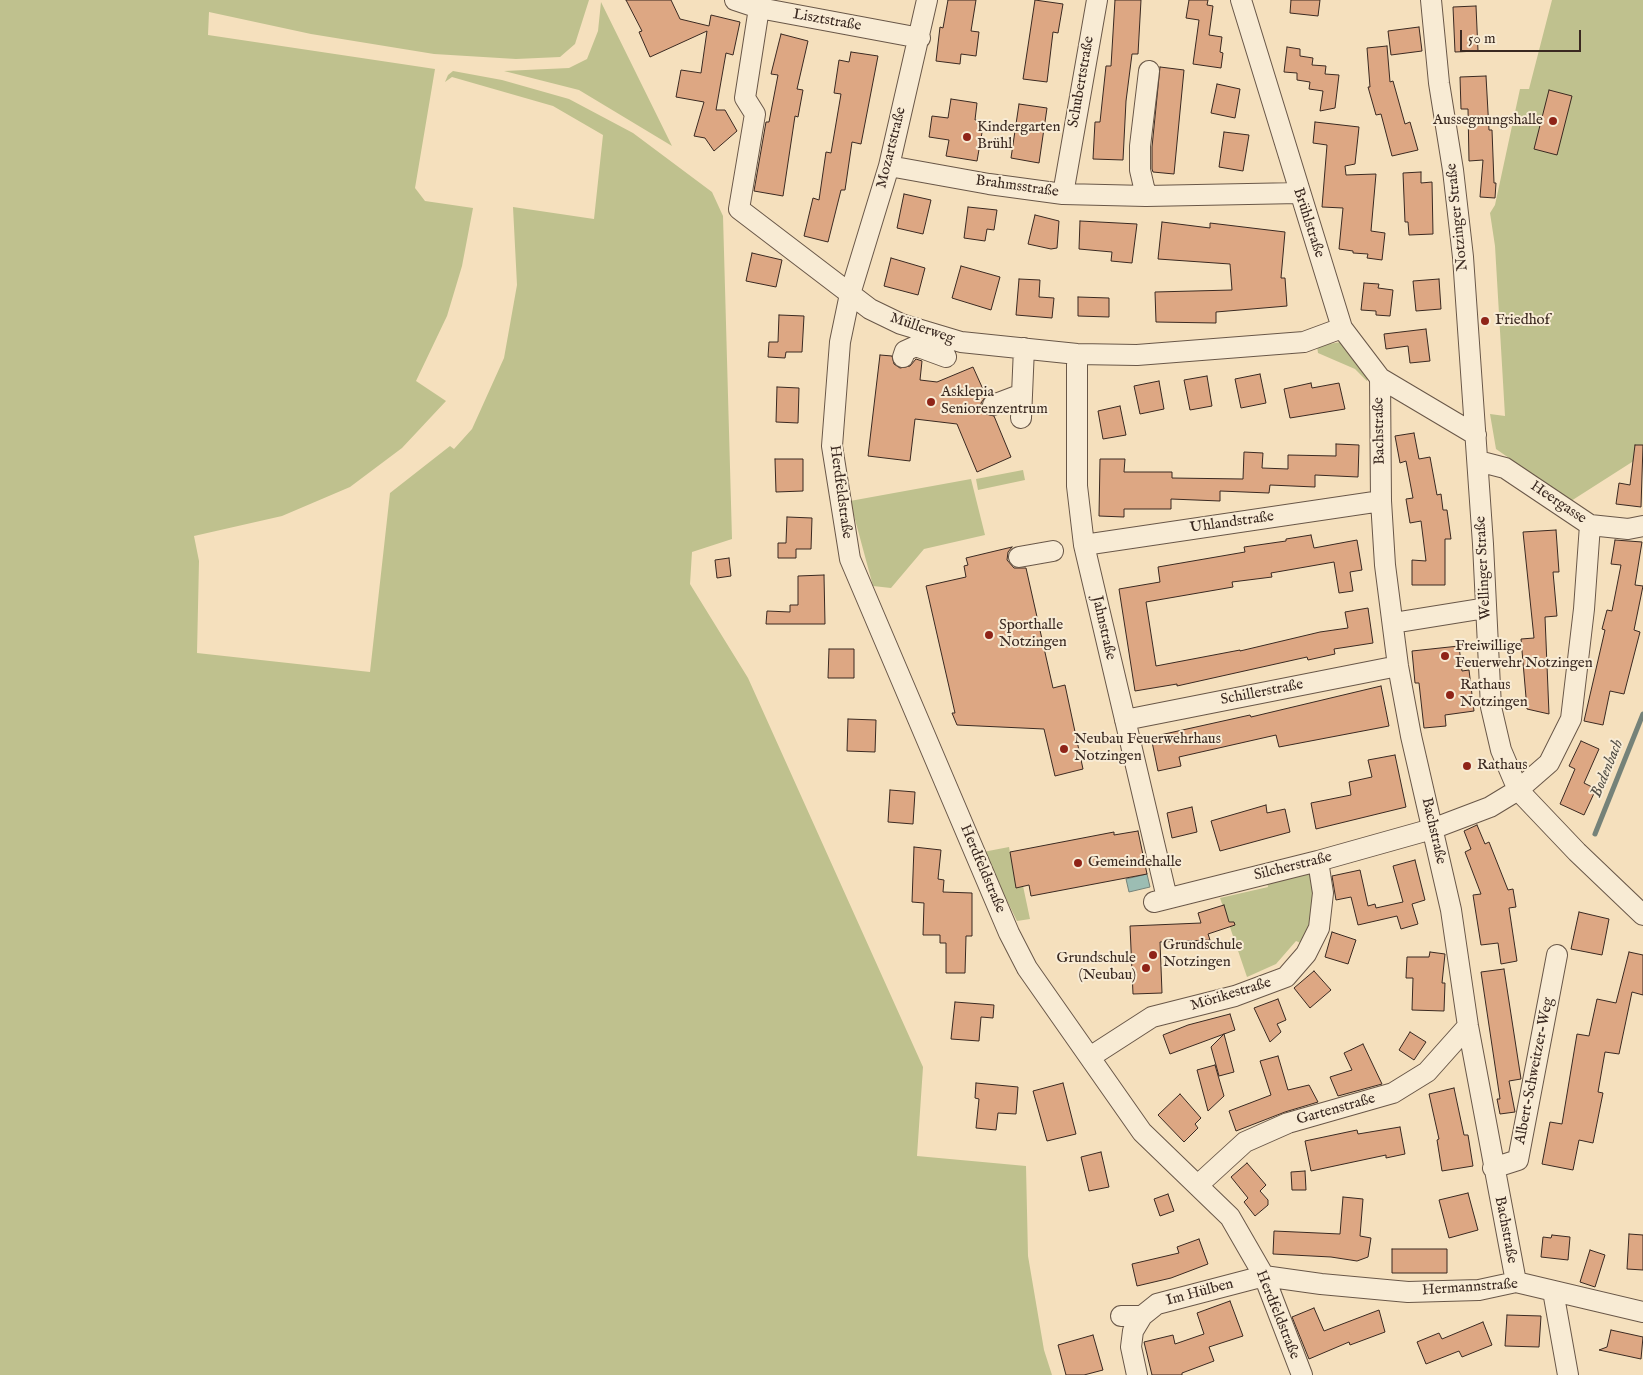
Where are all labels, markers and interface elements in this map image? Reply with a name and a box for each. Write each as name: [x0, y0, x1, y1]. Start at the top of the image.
street label: Lisztstraße: [791, 6, 863, 36]
scale bar: [1463, 20, 1584, 52]
text: 50 m: [1468, 29, 1496, 48]
street label: Schubertstraße: [1065, 35, 1099, 129]
street label: Mozartstraße: [873, 105, 911, 191]
place label: Aussegnungshalle: [1433, 112, 1543, 130]
marker: Aussegnungshalle: [1547, 115, 1559, 127]
place label: Kindergarten Brühl: [977, 119, 1060, 154]
marker: Kindergarten Brühl: [961, 131, 973, 143]
street label: Notzinger Straße: [1443, 162, 1473, 272]
street label: Brahmsstraße: [974, 172, 1060, 202]
street label: Brühlstraße: [1288, 186, 1328, 260]
street label: Müllerweg: [887, 310, 957, 348]
place label: Friedhof: [1495, 312, 1550, 330]
marker: Friedhof: [1479, 315, 1491, 327]
place label: Asklepia Seniorenzentrum: [941, 384, 1048, 419]
marker: Asklepia Seniorenzentrum: [925, 396, 937, 408]
street label: Bachstraße: [1370, 397, 1390, 465]
street label: Herdfeldstraße: [825, 444, 855, 540]
street label: Heergasse: [1526, 478, 1590, 528]
street label: Uhlandstraße: [1189, 508, 1275, 538]
street label: Wellinger Straße: [1472, 516, 1496, 620]
street label: Jahnstraße: [1087, 594, 1119, 662]
place label: Sporthalle Notzingen: [999, 617, 1067, 652]
marker: Sporthalle Notzingen: [983, 629, 995, 641]
place label: Freiwillige Feuerwehr Notzingen: [1455, 638, 1593, 673]
marker: Freiwillige Feuerwehr Notzingen: [1439, 650, 1451, 662]
street label: Schillerstraße: [1219, 676, 1305, 710]
place label: Rathaus Notzingen: [1460, 677, 1528, 712]
marker: Rathaus Notzingen: [1444, 689, 1456, 701]
place label: Neubau Feuerwehrhaus Notzingen: [1074, 731, 1221, 766]
water label: Bodenbach: [1588, 737, 1628, 801]
marker: Neubau Feuerwehrhaus Notzingen: [1058, 743, 1070, 755]
place label: Rathaus: [1477, 757, 1527, 775]
marker: Rathaus: [1461, 760, 1473, 772]
street label: Bachstraße: [1417, 796, 1449, 866]
street label: Herdfeldstraße: [955, 822, 1009, 916]
street label: Silcherstraße: [1252, 849, 1334, 885]
place label: Gemeindehalle: [1088, 854, 1182, 872]
marker: Gemeindehalle: [1072, 857, 1084, 869]
place label: Grundschule Notzingen: [1163, 937, 1242, 972]
marker: Grundschule Notzingen: [1147, 949, 1159, 961]
place label: Grundschule (Neubau): [1057, 950, 1136, 985]
marker: Grundschule (Neubau): [1140, 962, 1152, 974]
street label: Mörikestraße: [1189, 974, 1273, 1016]
street label: Albert-Schweitzer-Weg: [1512, 996, 1558, 1146]
street label: Gartenstraße: [1295, 1090, 1377, 1130]
street label: Bachstraße: [1490, 1195, 1520, 1265]
street label: Herdfeldstraße: [1251, 1268, 1303, 1362]
street label: Im Hülben: [1164, 1275, 1236, 1311]
street label: Hermannstraße: [1421, 1276, 1519, 1300]

